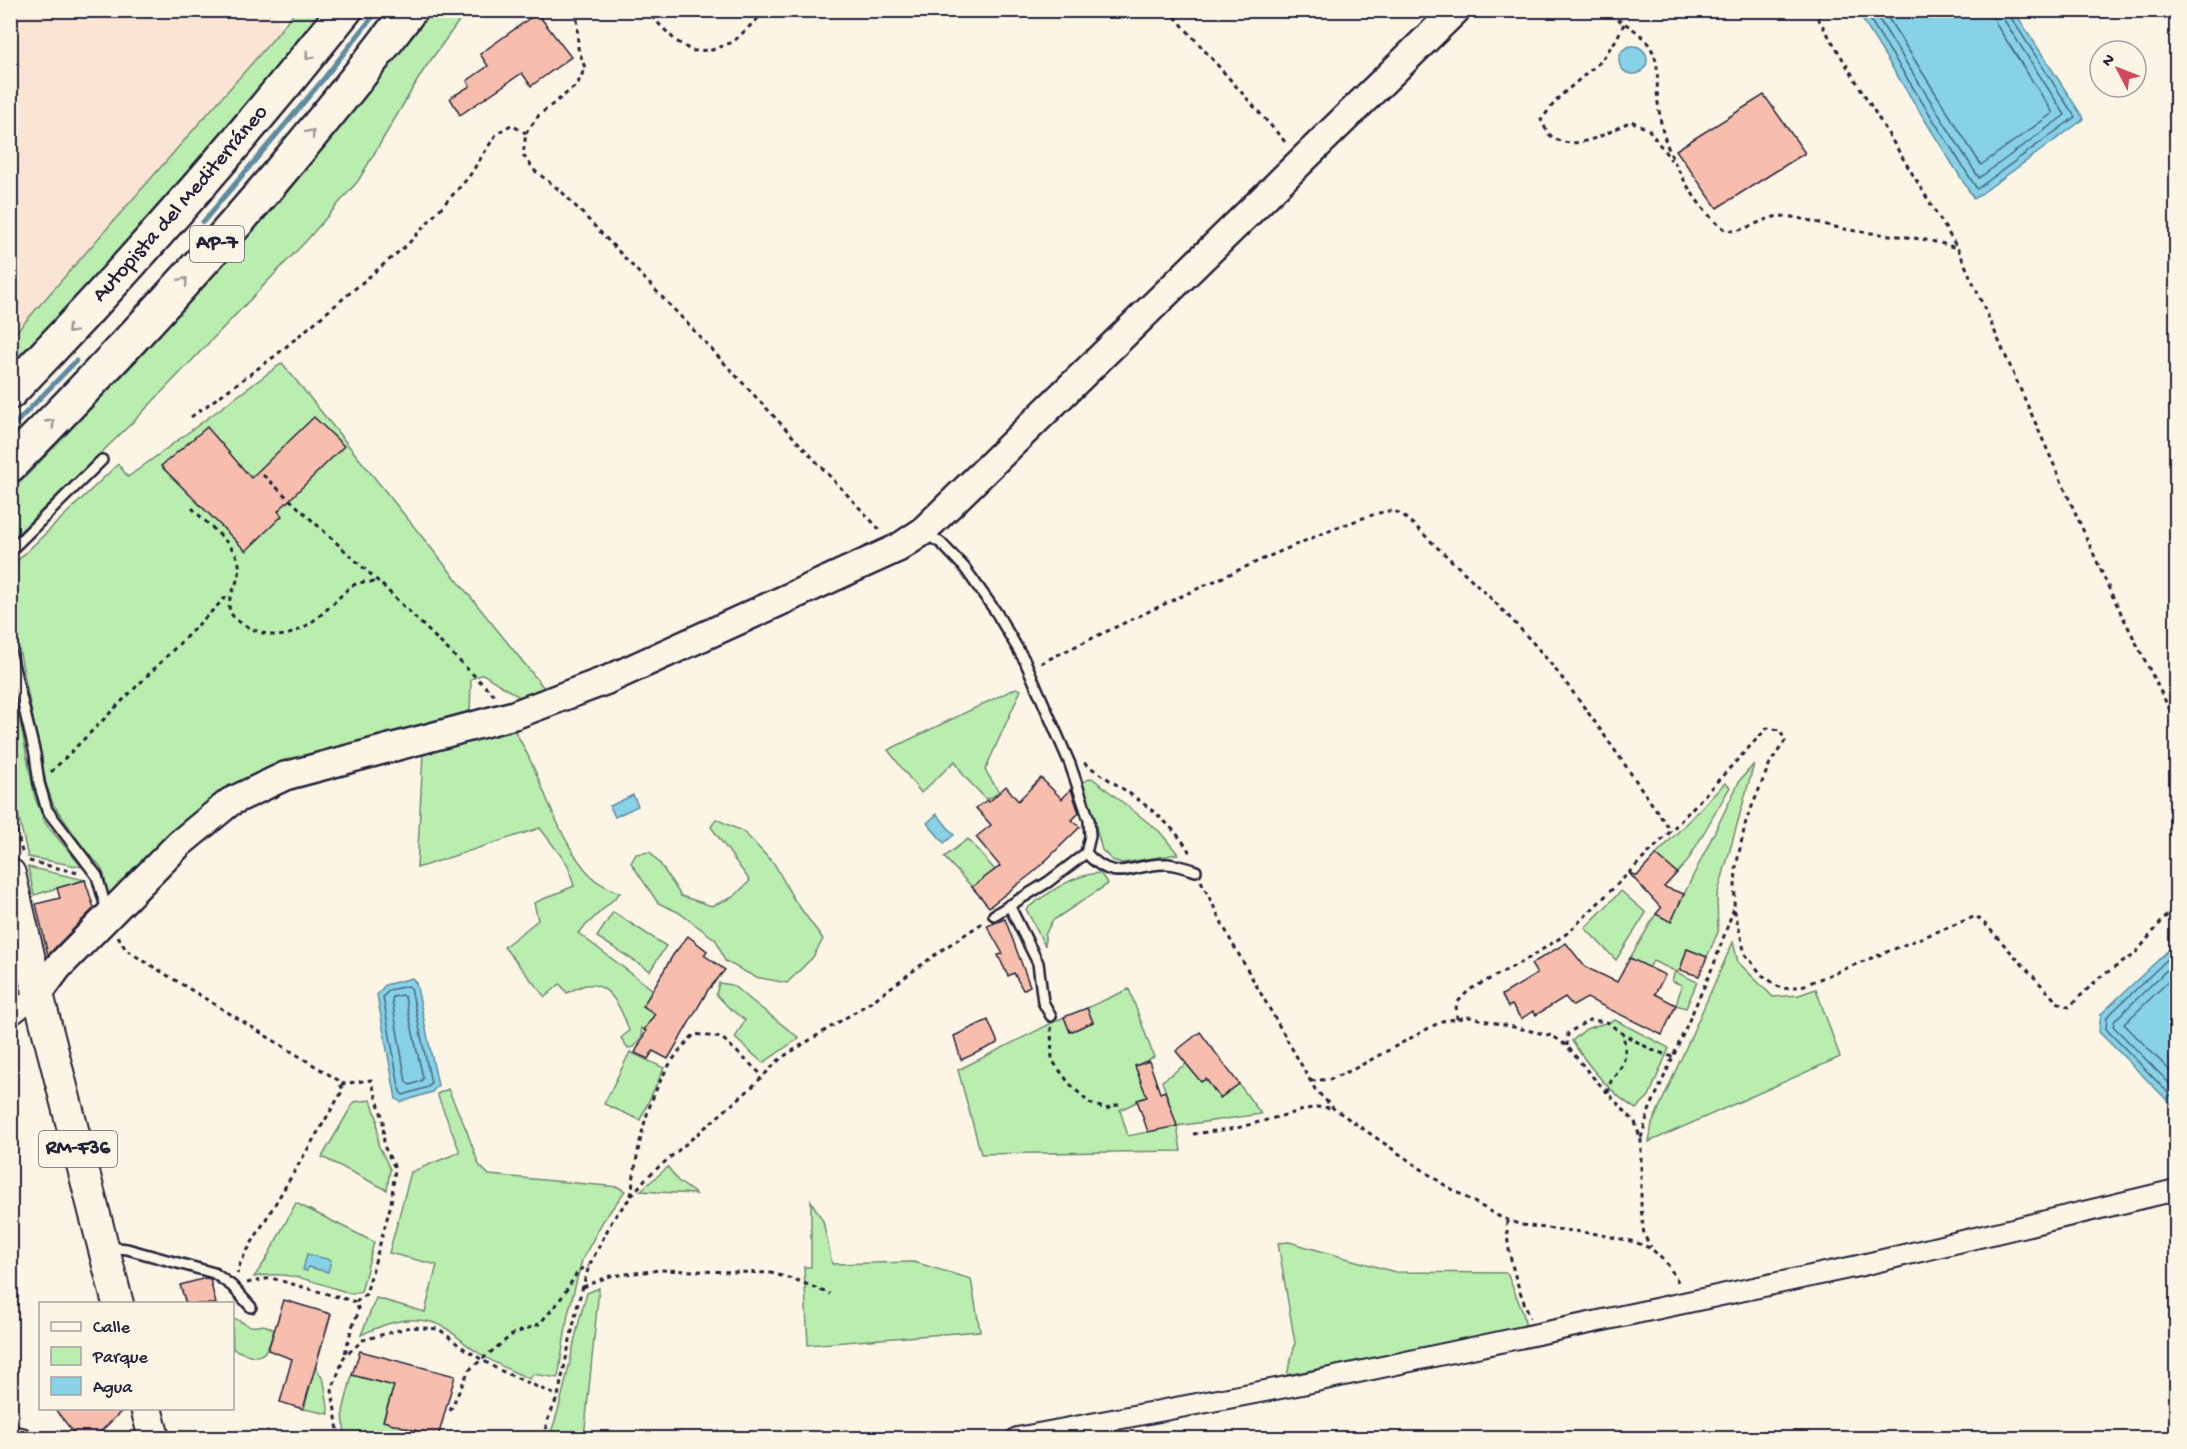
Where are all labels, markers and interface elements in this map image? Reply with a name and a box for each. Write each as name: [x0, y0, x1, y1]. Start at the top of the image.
north arrow: [2088, 39, 2148, 99]
one-way arrow: [305, 49, 316, 60]
text: N: [2099, 51, 2120, 72]
street label: Autopista del Mediterráneo: [88, 100, 274, 308]
one-way arrow: [304, 129, 315, 140]
road number: AP-7: [190, 226, 244, 262]
one-way arrow: [177, 277, 188, 288]
one-way arrow: [67, 322, 78, 333]
one-way arrow: [44, 419, 55, 430]
road number: RM-F36: [39, 1131, 117, 1167]
legend: [39, 1302, 234, 1410]
text: Calle: [93, 1318, 131, 1339]
text: Parque: [92, 1348, 149, 1369]
text: Agua: [93, 1378, 133, 1399]

